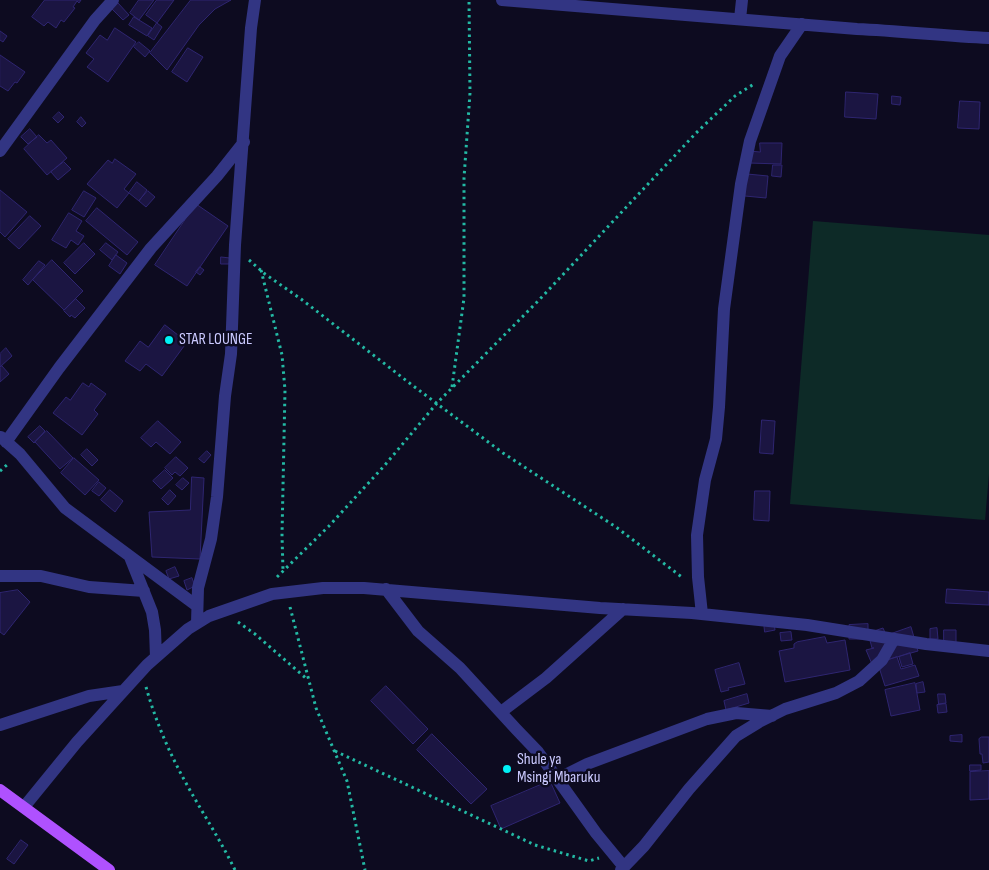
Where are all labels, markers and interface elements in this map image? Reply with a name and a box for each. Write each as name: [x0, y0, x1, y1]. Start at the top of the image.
place label: STAR LOUNGE: [179, 330, 253, 350]
marker: STAR LOUNGE: [163, 334, 175, 346]
place label: Shule ya Msingi Mbaruku: [517, 750, 600, 788]
marker: Shule ya Msingi Mbaruku: [501, 763, 513, 775]

